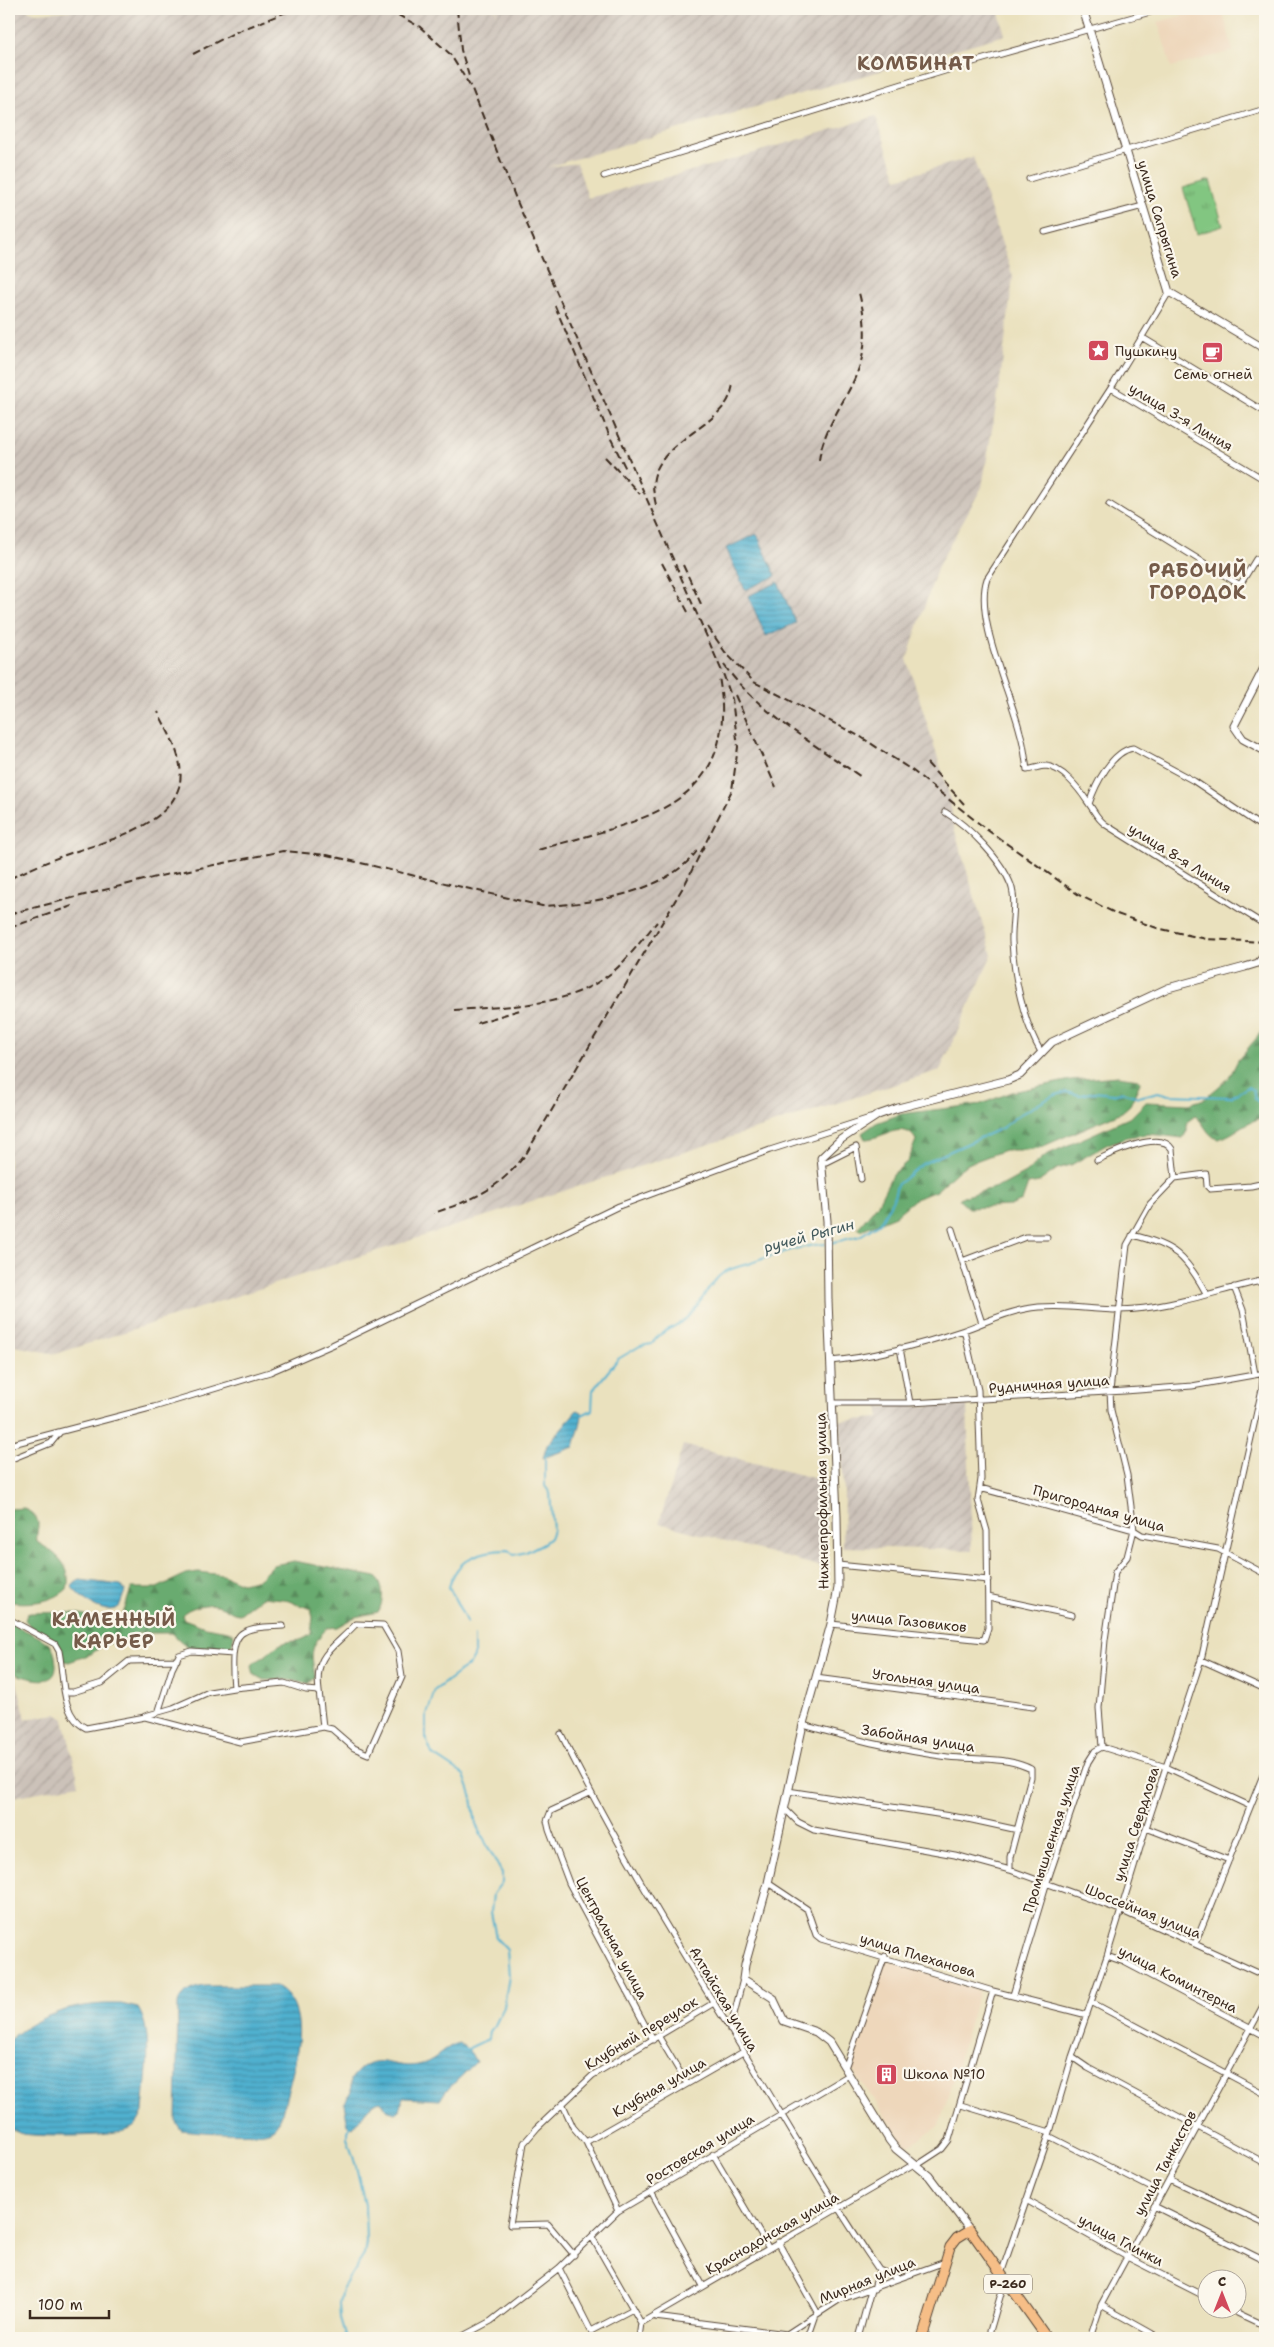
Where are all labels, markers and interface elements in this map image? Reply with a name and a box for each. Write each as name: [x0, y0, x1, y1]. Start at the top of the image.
district label: КОМБИНАТ: [857, 51, 975, 76]
street label: улица Сапрыгина: [1134, 158, 1187, 280]
place icon: Пушкину: [1087, 339, 1111, 363]
cafe icon: Семь огней: [1201, 340, 1225, 364]
place label: Пушкину: [1115, 342, 1177, 360]
place label: Семь огней: [1174, 365, 1252, 383]
street label: улица 3-я Линия: [1126, 379, 1236, 455]
district label: РАБОЧИЙ ГОРОДОК: [1149, 558, 1247, 605]
street label: улица 8-я Линия: [1125, 819, 1235, 897]
water label: ручей Рыгин: [761, 1214, 857, 1258]
street label: Рудничная улица: [988, 1371, 1110, 1397]
street label: Нижнепрофильная улица: [811, 1412, 833, 1590]
street label: Пригородная улица: [1031, 1481, 1167, 1536]
street label: улица Газовиков: [850, 1606, 968, 1636]
district label: КАМЕННЫЙ КАРЬЕР: [52, 1607, 176, 1654]
street label: Угольная улица: [871, 1665, 981, 1698]
street label: Забойная улица: [860, 1720, 976, 1756]
street label: Промышленная улица: [1019, 1762, 1084, 1915]
street label: улица Свердлова: [1109, 1764, 1163, 1884]
street label: Центральная улица: [572, 1874, 652, 2003]
street label: Шоссейная улица: [1082, 1879, 1204, 1943]
street label: улица Плеханова: [858, 1929, 979, 1981]
street label: улица Коминтерна: [1115, 1941, 1241, 2017]
street label: Алтайская улица: [686, 1943, 763, 2055]
street label: Клубный переулок: [581, 1992, 701, 2074]
street label: Клубная улица: [609, 2053, 709, 2121]
building icon: Школа №10: [875, 2062, 899, 2086]
place label: Школа №10: [903, 2065, 985, 2083]
street label: улица Танкистов: [1130, 2107, 1200, 2219]
street label: Ростовская улица: [643, 2109, 758, 2188]
street label: Краснодонская улица: [702, 2187, 842, 2278]
street label: улица Глинки: [1075, 2210, 1167, 2270]
street label: Мирная улица: [816, 2252, 918, 2307]
north arrow: [1196, 2270, 1246, 2320]
text: С: [1218, 2272, 1226, 2290]
road number: Р-260: [984, 2274, 1032, 2294]
scale bar: [30, 2287, 109, 2319]
text: 100 m: [38, 2295, 83, 2315]

